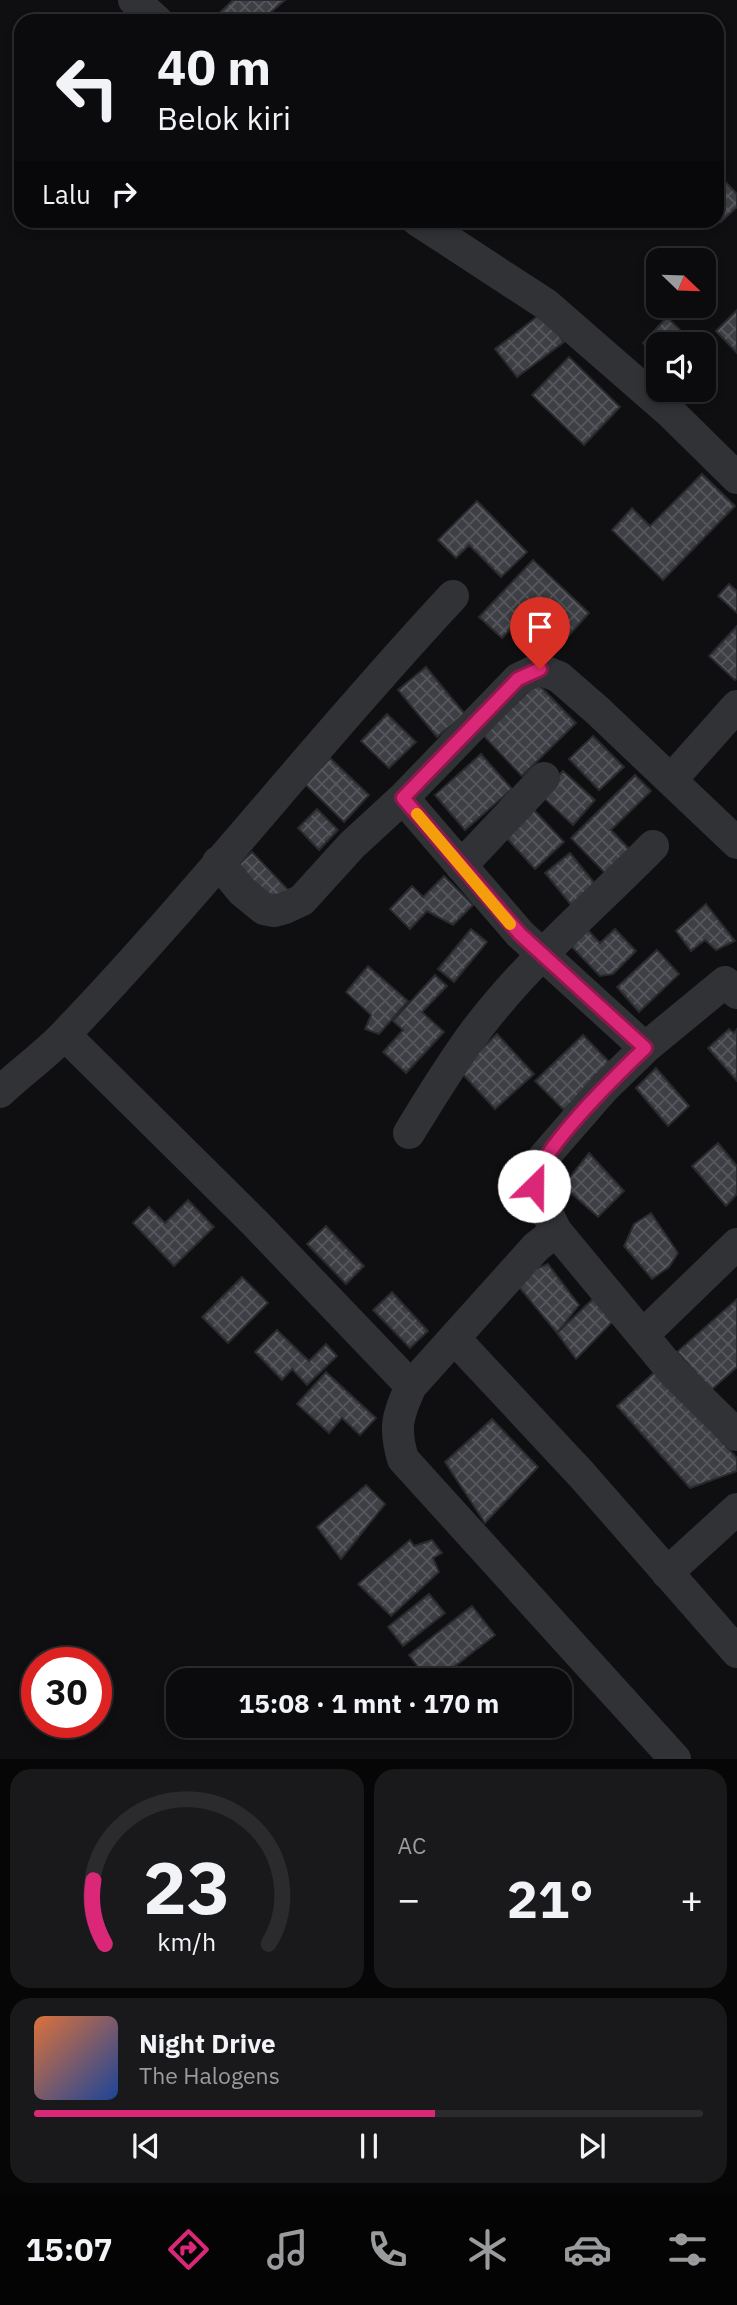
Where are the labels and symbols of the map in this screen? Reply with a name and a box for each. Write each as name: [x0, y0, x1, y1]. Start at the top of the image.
north arrow: [646, 248, 716, 318]
pin: [510, 597, 570, 669]
position arrow: [497, 1149, 571, 1223]
speed limit sign: 30: [21, 1647, 112, 1738]

